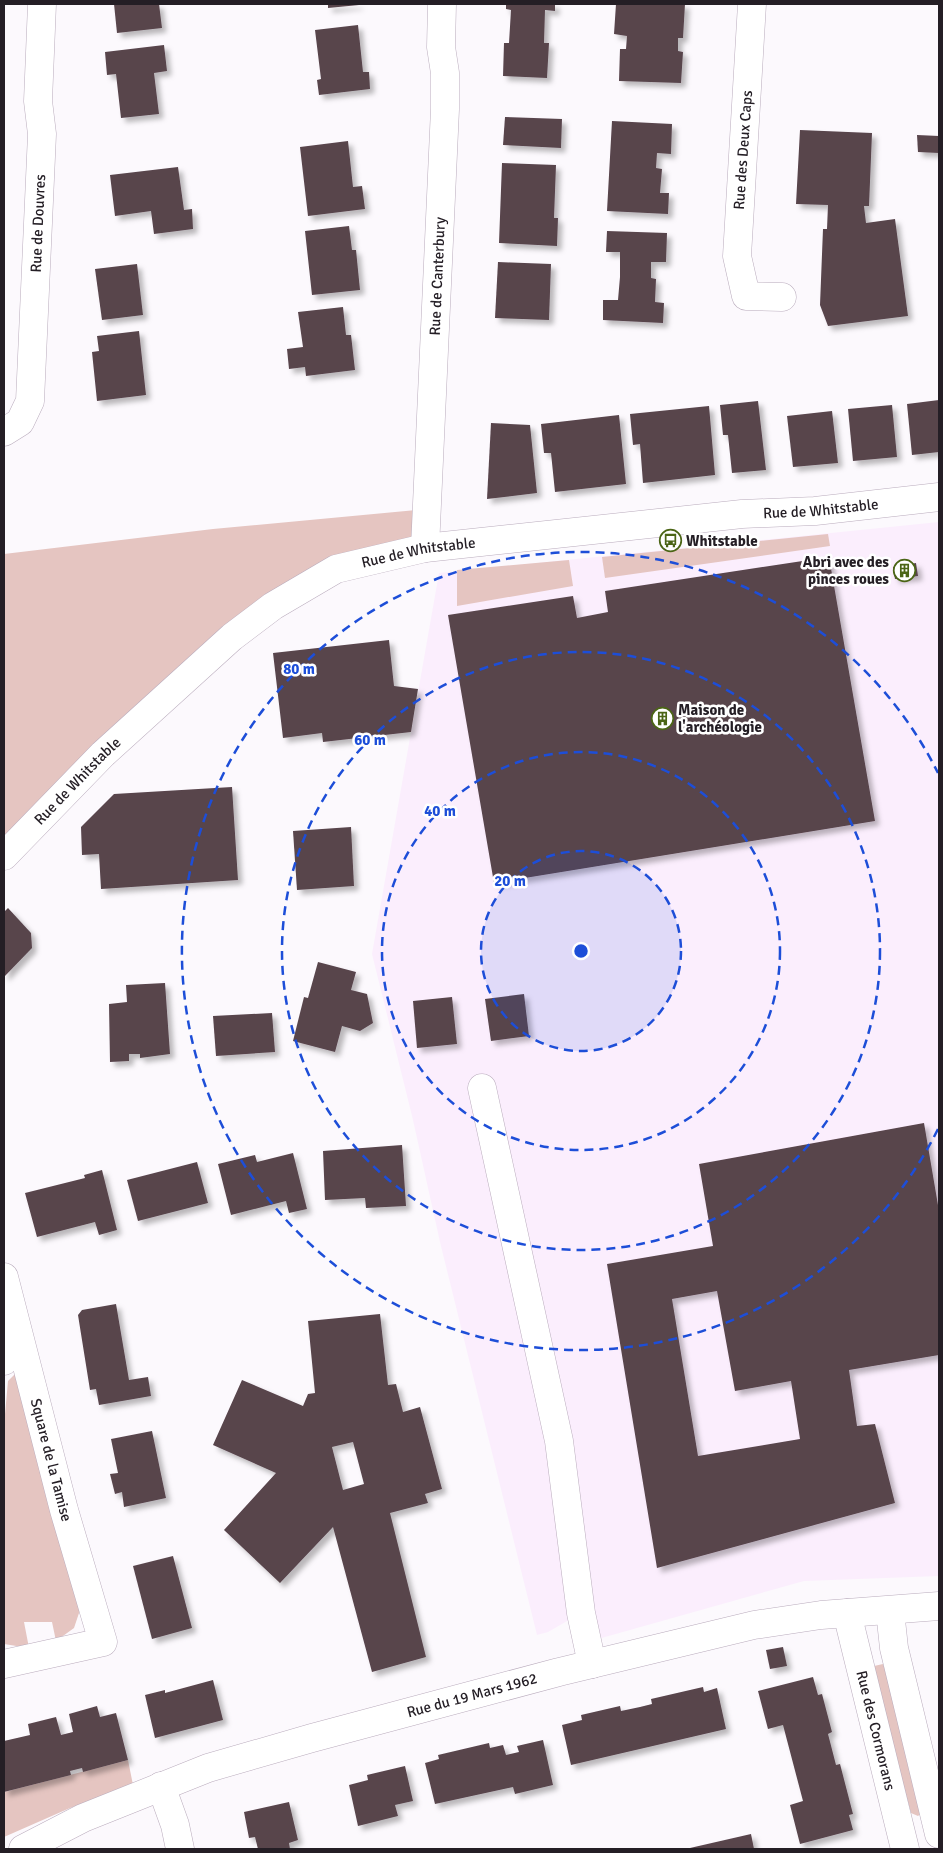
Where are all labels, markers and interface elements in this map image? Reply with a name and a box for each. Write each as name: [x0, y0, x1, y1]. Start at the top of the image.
street label: Rue des Deux Caps: [730, 89, 756, 210]
street label: Rue de Douvres: [27, 173, 49, 273]
street label: Rue de Canterbury: [426, 217, 449, 336]
street label: Rue de Whitstable: [763, 495, 879, 522]
bus stop icon: Whitstable: [658, 529, 682, 553]
place label: Whitstable: [686, 532, 758, 550]
street label: Rue de Whitstable: [360, 534, 476, 572]
place label: Abri avec des pinces roues: [803, 553, 889, 588]
building icon: Abri avec des pinces roues: [893, 559, 917, 583]
text: 80 m: [283, 660, 315, 678]
place label: Maison de l'archéologie: [678, 701, 762, 736]
building icon: Maison de l'archéologie: [650, 707, 674, 731]
text: 60 m: [354, 731, 386, 749]
street label: Rue de Whitstable: [30, 733, 124, 828]
text: 40 m: [424, 802, 456, 820]
text: 20 m: [494, 872, 526, 890]
centre of rings: [572, 942, 590, 960]
street label: Square de la Tamise: [27, 1397, 76, 1524]
street label: Rue du 19 Mars 1962: [405, 1669, 539, 1721]
street label: Rue des Cormorans: [852, 1669, 899, 1793]

